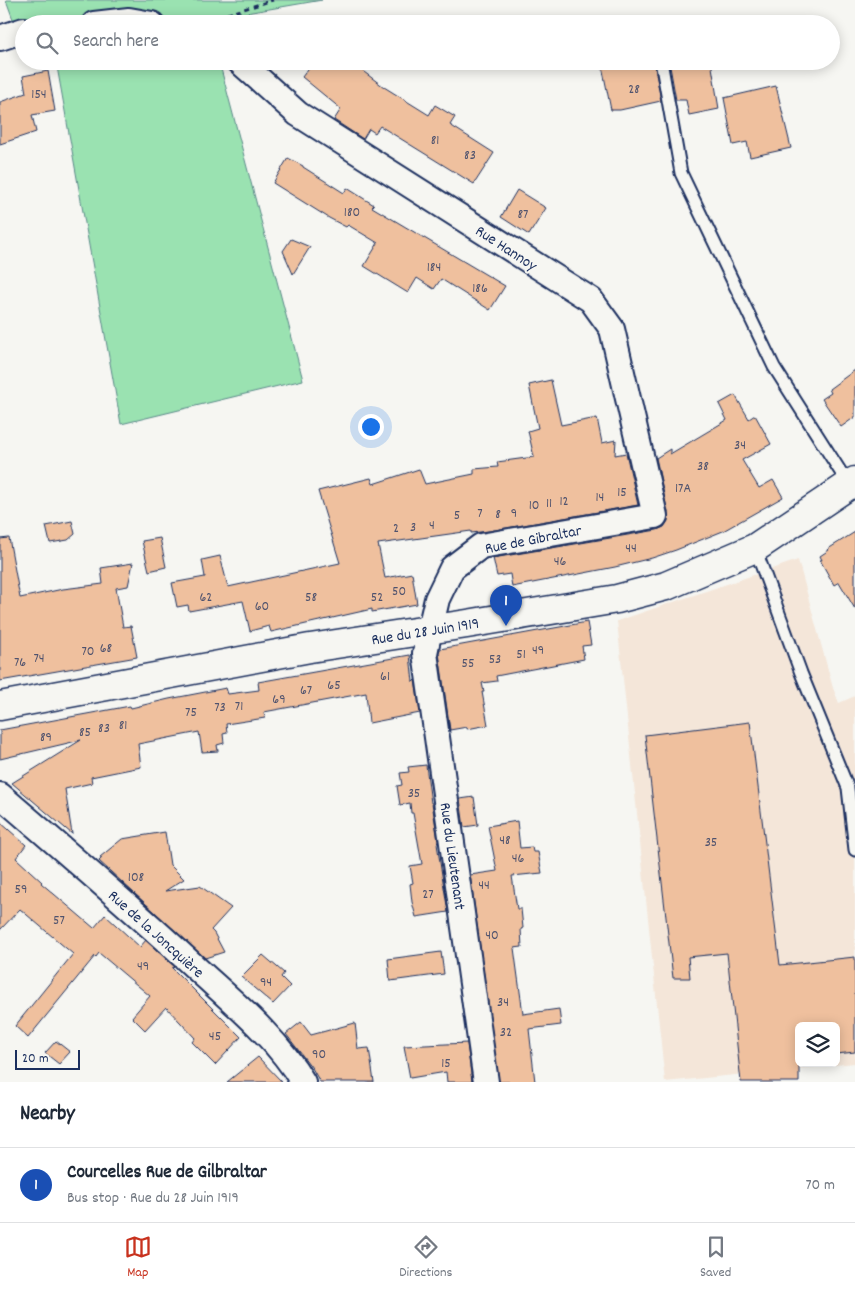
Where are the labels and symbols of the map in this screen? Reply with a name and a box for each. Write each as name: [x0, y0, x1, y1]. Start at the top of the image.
house number: 28: [628, 80, 640, 100]
house number: 154: [31, 85, 47, 105]
house number: 81: [431, 131, 439, 151]
house number: 83: [464, 146, 476, 166]
house number: 180: [344, 203, 360, 223]
house number: 87: [518, 205, 528, 225]
street label: Rue Hannoy: [470, 221, 541, 278]
house number: 184: [427, 258, 441, 278]
house number: 186: [472, 279, 488, 299]
your location: [358, 414, 384, 440]
house number: 34: [734, 436, 746, 456]
house number: 38: [697, 457, 709, 477]
house number: 17A: [675, 479, 691, 499]
house number: 15: [617, 483, 627, 503]
house number: 14: [596, 488, 604, 508]
house number: 12: [559, 492, 569, 512]
house number: 11: [546, 494, 552, 514]
house number: 10: [529, 496, 539, 516]
house number: 7: [477, 504, 483, 524]
house number: 9: [511, 504, 517, 524]
house number: 8: [495, 505, 501, 525]
house number: 5: [454, 506, 460, 526]
house number: 4: [429, 516, 435, 536]
house number: 3: [410, 518, 416, 538]
house number: 2: [393, 519, 399, 539]
street label: Rue de Gibraltar: [483, 520, 584, 561]
house number: 44: [625, 539, 637, 559]
house number: 46: [554, 552, 566, 572]
house number: 50: [392, 582, 406, 602]
pin: 1: [490, 585, 522, 626]
house number: 62: [200, 588, 212, 608]
house number: 58: [305, 588, 317, 608]
house number: 52: [371, 588, 383, 608]
house number: 60: [255, 597, 269, 617]
street label: Rue du 28 Juin 1919: [370, 613, 481, 652]
house number: 68: [100, 639, 113, 659]
house number: 49: [532, 641, 544, 661]
house number: 70: [82, 642, 95, 662]
house number: 51: [516, 645, 526, 665]
house number: 74: [33, 649, 45, 669]
house number: 53: [489, 650, 501, 670]
house number: 76: [14, 653, 26, 673]
house number: 55: [462, 654, 474, 674]
house number: 61: [380, 667, 390, 687]
house number: 65: [327, 676, 341, 696]
house number: 67: [300, 681, 312, 701]
house number: 69: [272, 690, 286, 710]
house number: 71: [235, 697, 243, 717]
house number: 73: [214, 698, 226, 718]
house number: 75: [185, 703, 197, 723]
house number: 81: [119, 716, 127, 736]
house number: 83: [98, 719, 110, 739]
house number: 85: [79, 723, 91, 743]
house number: 89: [40, 728, 52, 748]
house number: 35: [408, 784, 420, 804]
street label: Rue du Lieutenant: [433, 801, 470, 912]
house number: 48: [499, 831, 511, 851]
house number: 35: [705, 833, 717, 853]
house number: 46: [512, 849, 524, 869]
house number: 108: [128, 868, 145, 888]
house number: 44: [478, 876, 490, 896]
house number: 59: [15, 880, 27, 900]
street label: Rue de la Joncquière: [102, 885, 208, 984]
house number: 27: [422, 885, 434, 905]
house number: 57: [53, 911, 65, 931]
house number: 40: [485, 926, 499, 946]
house number: 49: [137, 957, 149, 977]
house number: 94: [260, 973, 272, 993]
house number: 34: [497, 993, 509, 1013]
house number: 32: [500, 1023, 512, 1043]
house number: 45: [209, 1027, 221, 1047]
house number: 90: [312, 1045, 326, 1065]
scale bar: [15, 1047, 80, 1070]
house number: 15: [441, 1054, 451, 1074]

